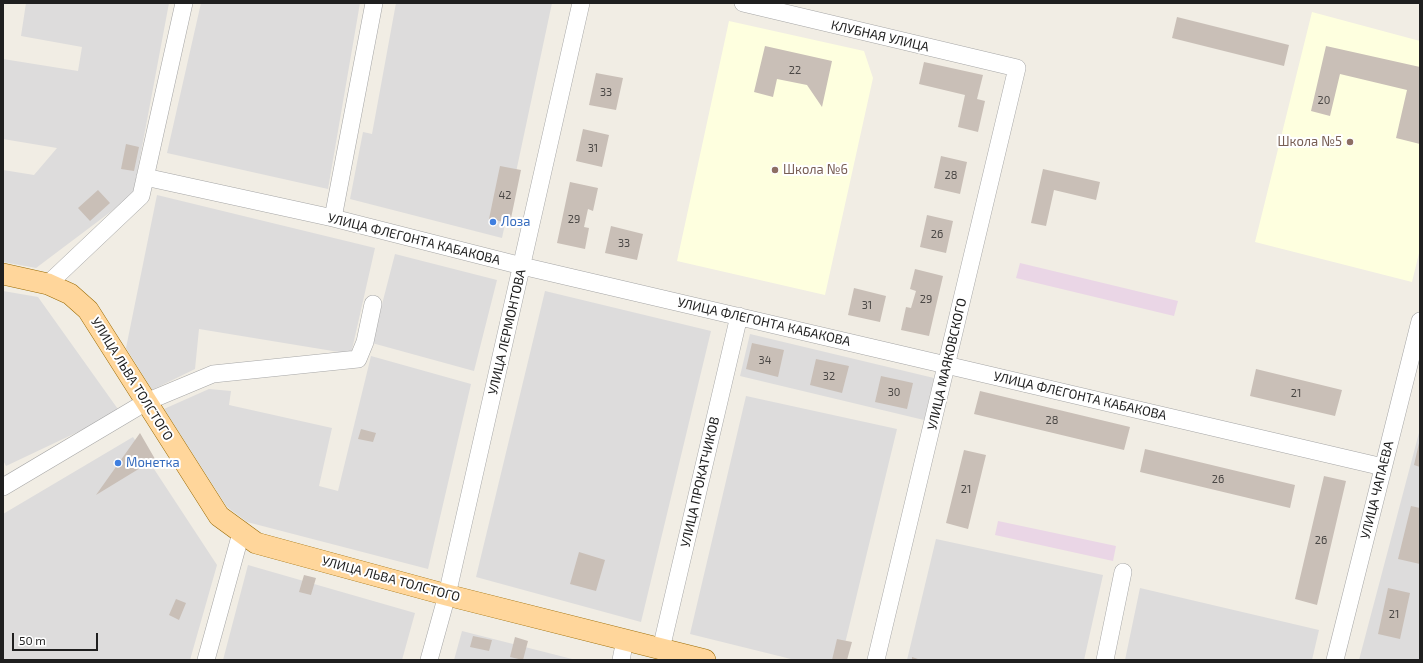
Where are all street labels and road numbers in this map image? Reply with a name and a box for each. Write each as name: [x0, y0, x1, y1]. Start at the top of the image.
street label: КЛУБНАЯ УЛИЦА: [829, 17, 931, 55]
street label: УЛИЦА ФЛЕГОНТА КАБАКОВА: [326, 210, 502, 268]
street label: УЛИЦА ЛЕРМОНТОВА: [485, 268, 529, 396]
street label: УЛИЦА ФЛЕГОНТА КАБАКОВА: [676, 294, 852, 350]
street label: УЛИЦА МАЯКОВСКОГО: [924, 296, 970, 432]
street label: УЛИЦА ЛЬВА ТОЛСТОГО: [88, 314, 176, 444]
street label: УЛИЦА ФЛЕГОНТА КАБАКОВА: [992, 368, 1168, 424]
street label: УЛИЦА ПРОКАТЧИКОВ: [677, 415, 723, 549]
street label: УЛИЦА ЧАПАЕВА: [1357, 439, 1397, 541]
street label: УЛИЦА ЛЬВА ТОЛСТОГО: [320, 553, 462, 605]

